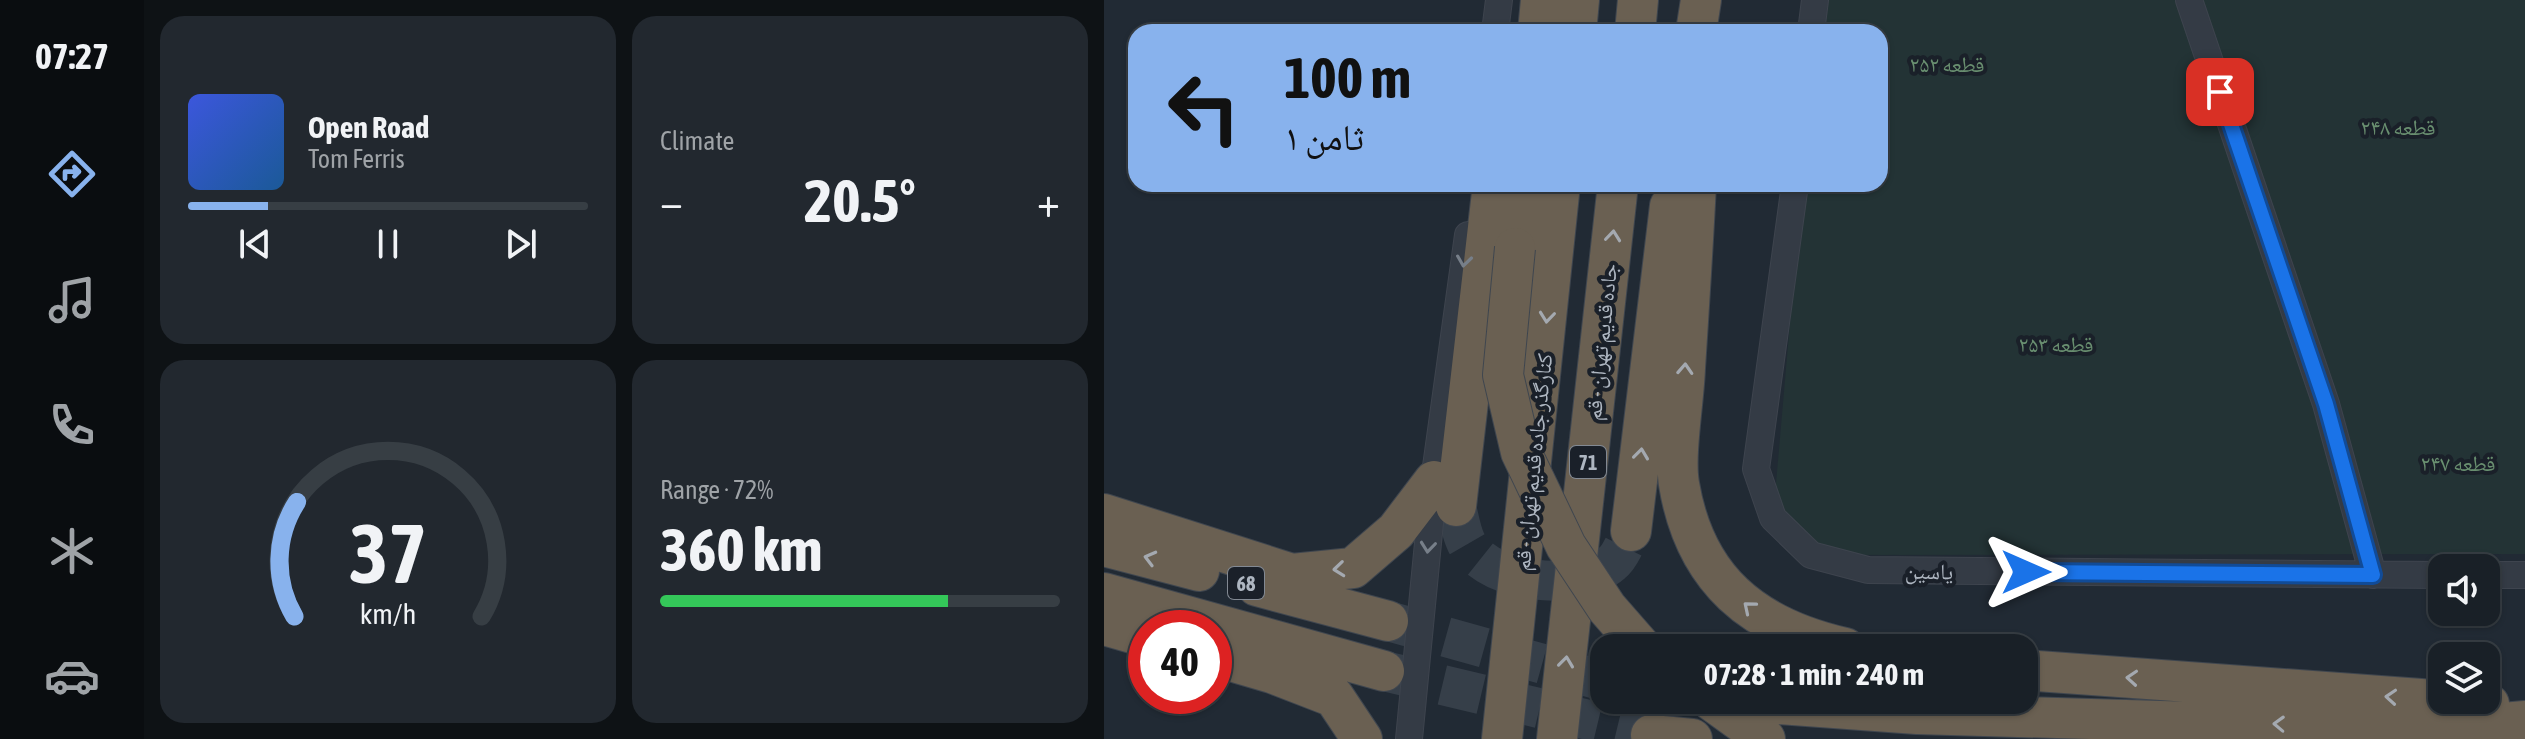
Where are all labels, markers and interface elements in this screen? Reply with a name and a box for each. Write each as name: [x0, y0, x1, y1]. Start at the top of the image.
text: 07:27: [35, 35, 109, 77]
text: 100 m: [1284, 46, 1411, 110]
park label: قطعه ۲۵۲: [1910, 51, 1984, 77]
icon: left: [1152, 56, 1256, 160]
pin: [2186, 58, 2254, 126]
icon: arrive: [2198, 70, 2242, 114]
text: Open Road: [308, 110, 429, 144]
park label: قطعه ۲۴۸: [2361, 114, 2435, 140]
text: ثامن ۱: [1284, 116, 1364, 158]
text: Climate: [660, 126, 734, 156]
text: Tom Ferris: [308, 144, 405, 174]
icon: directions: [44, 146, 100, 202]
text: 20.5°: [804, 166, 916, 235]
text: −: [660, 176, 683, 226]
text: +: [1037, 176, 1060, 226]
icon: previous: [233, 222, 277, 266]
icon: pause: [366, 222, 410, 266]
icon: next: [499, 222, 543, 266]
one-way arrow: [1604, 229, 1621, 242]
one-way arrow: [1456, 254, 1473, 268]
street label: جاده قدیم تهران - قم: [1580, 262, 1624, 422]
icon: music: [44, 272, 100, 328]
one-way arrow: [1539, 311, 1556, 324]
park label: قطعه ۲۵۳: [2019, 331, 2093, 357]
street label: کنارگذر جاده قدیم تهران - قم: [1509, 352, 1559, 572]
one-way arrow: [1677, 362, 1694, 375]
icon: phone: [44, 397, 100, 453]
road number: 71: [1570, 446, 1606, 478]
one-way arrow: [1632, 447, 1649, 460]
park label: قطعه ۲۴۷: [2421, 450, 2495, 476]
text: Range · 72%: [660, 475, 773, 505]
text: 37: [349, 505, 427, 601]
text: 360 km: [660, 515, 822, 584]
icon: climate: [44, 523, 100, 579]
position arrow: [1984, 530, 2068, 614]
one-way arrow: [1420, 541, 1437, 554]
one-way arrow: [1144, 551, 1158, 567]
map controls: [2428, 554, 2500, 714]
button: sound: [2428, 554, 2500, 626]
street label: یاسین: [1905, 558, 1954, 585]
one-way arrow: [1332, 561, 1345, 578]
road number: 68: [1228, 567, 1264, 599]
text: km/h: [360, 597, 416, 630]
one-way arrow: [1743, 602, 1758, 617]
speed limit sign: 40: [1128, 610, 1232, 714]
button: layers: [2428, 642, 2500, 714]
icon: car: [44, 648, 100, 704]
one-way arrow: [1558, 655, 1575, 668]
text: 07:28 · 1 min · 240 m: [1704, 657, 1924, 691]
one-way arrow: [2125, 670, 2138, 687]
one-way arrow: [2384, 689, 2397, 706]
one-way arrow: [2272, 716, 2285, 733]

